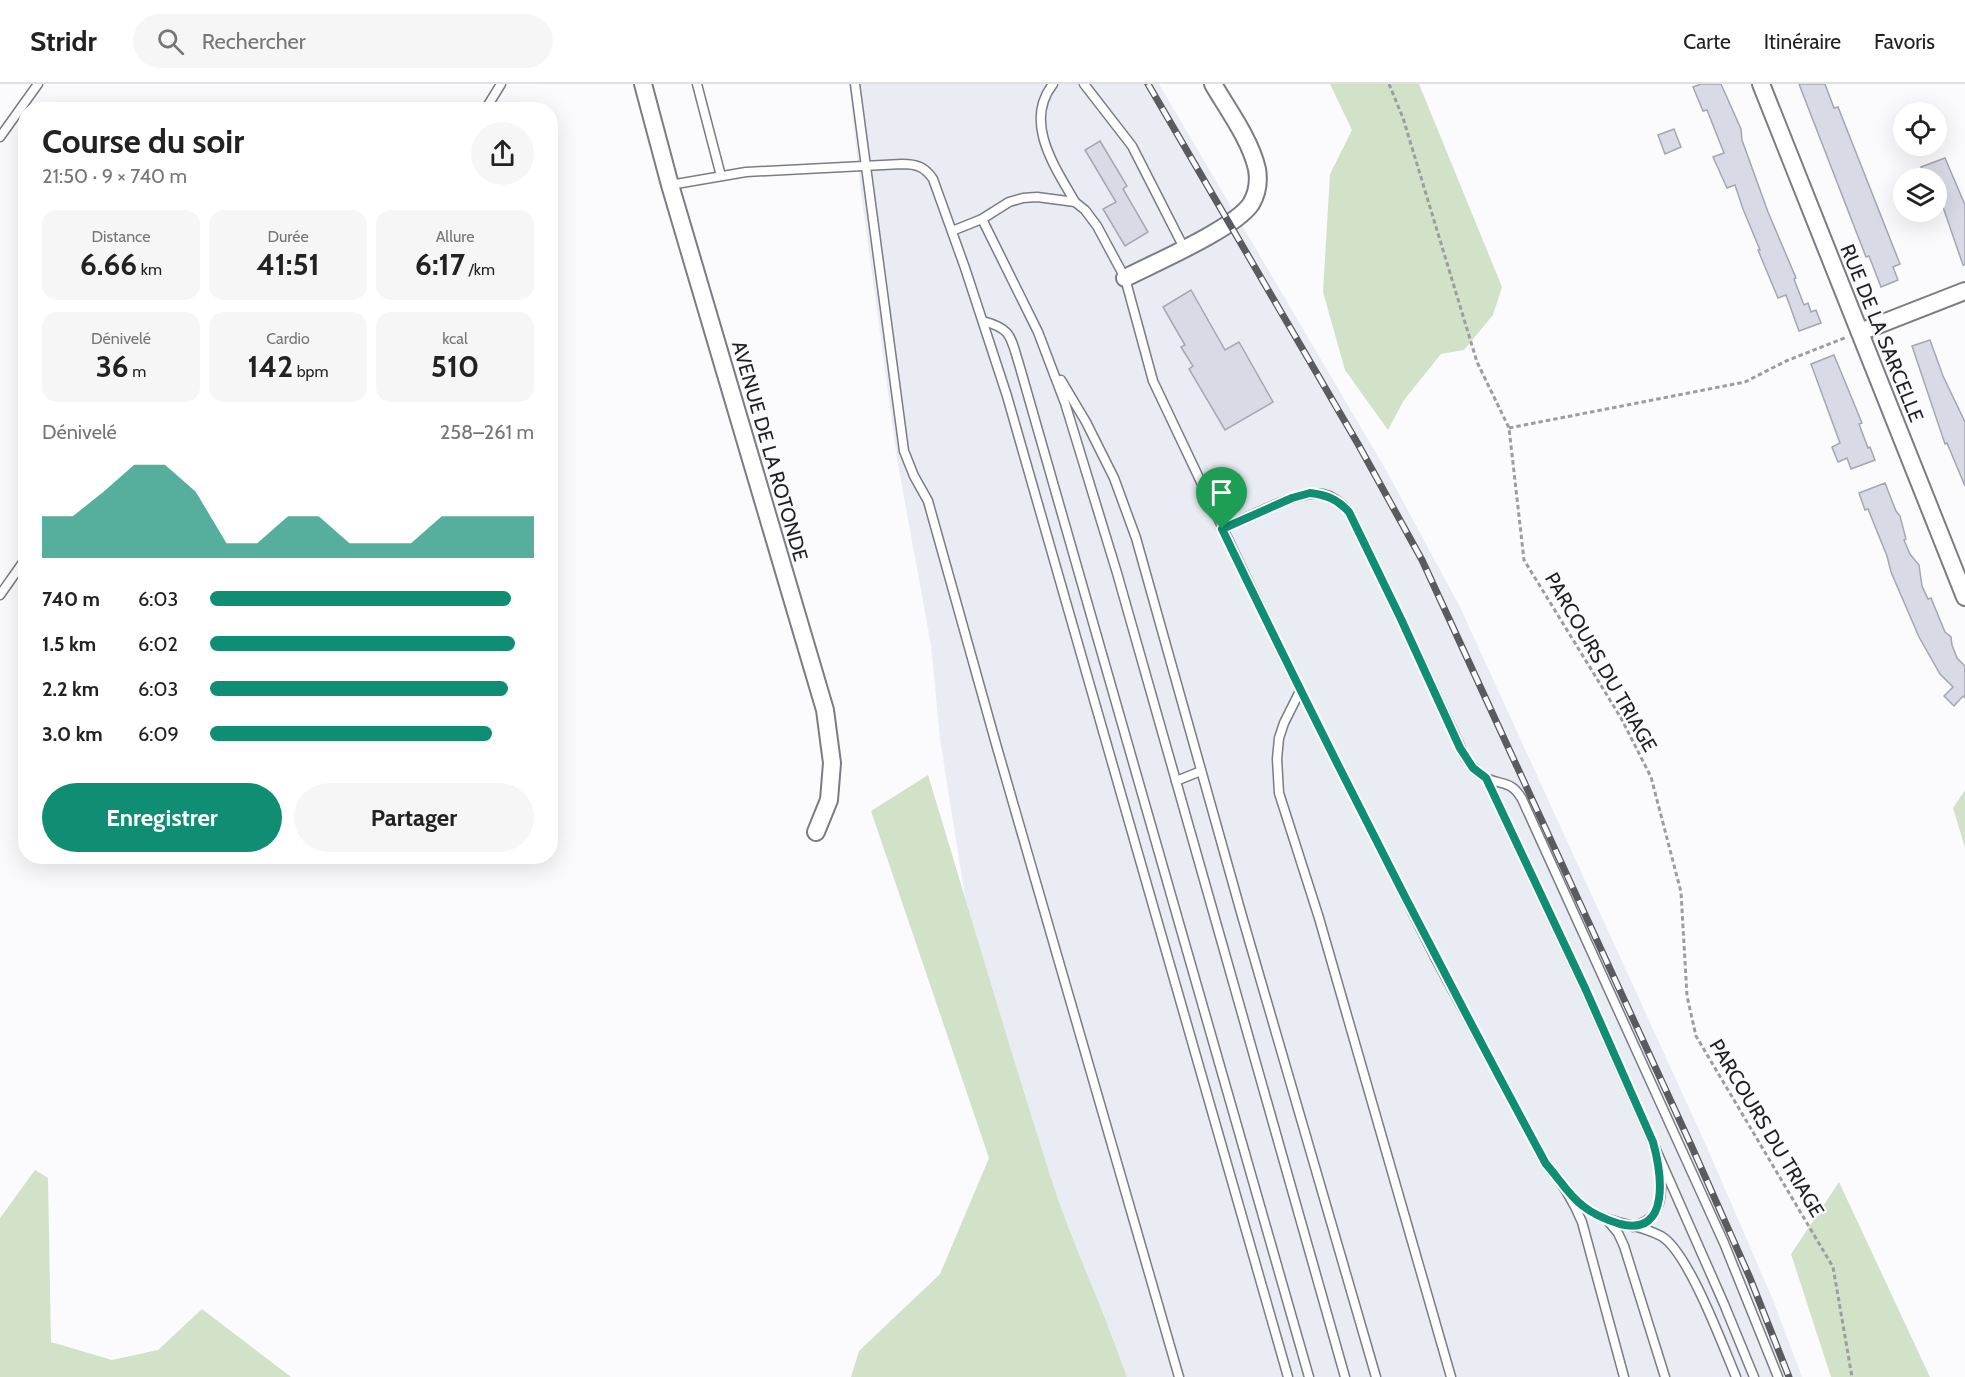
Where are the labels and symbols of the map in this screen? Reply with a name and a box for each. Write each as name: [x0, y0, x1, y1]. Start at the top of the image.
street label: RUE DE LA SARCELLE: [1835, 241, 1929, 425]
street label: AVENUE DE LA ROTONDE: [727, 338, 813, 564]
pin: [1196, 467, 1247, 529]
street label: PARCOURS DU TRIAGE: [1540, 568, 1662, 756]
street label: PARCOURS DU TRIAGE: [1704, 1035, 1830, 1221]

